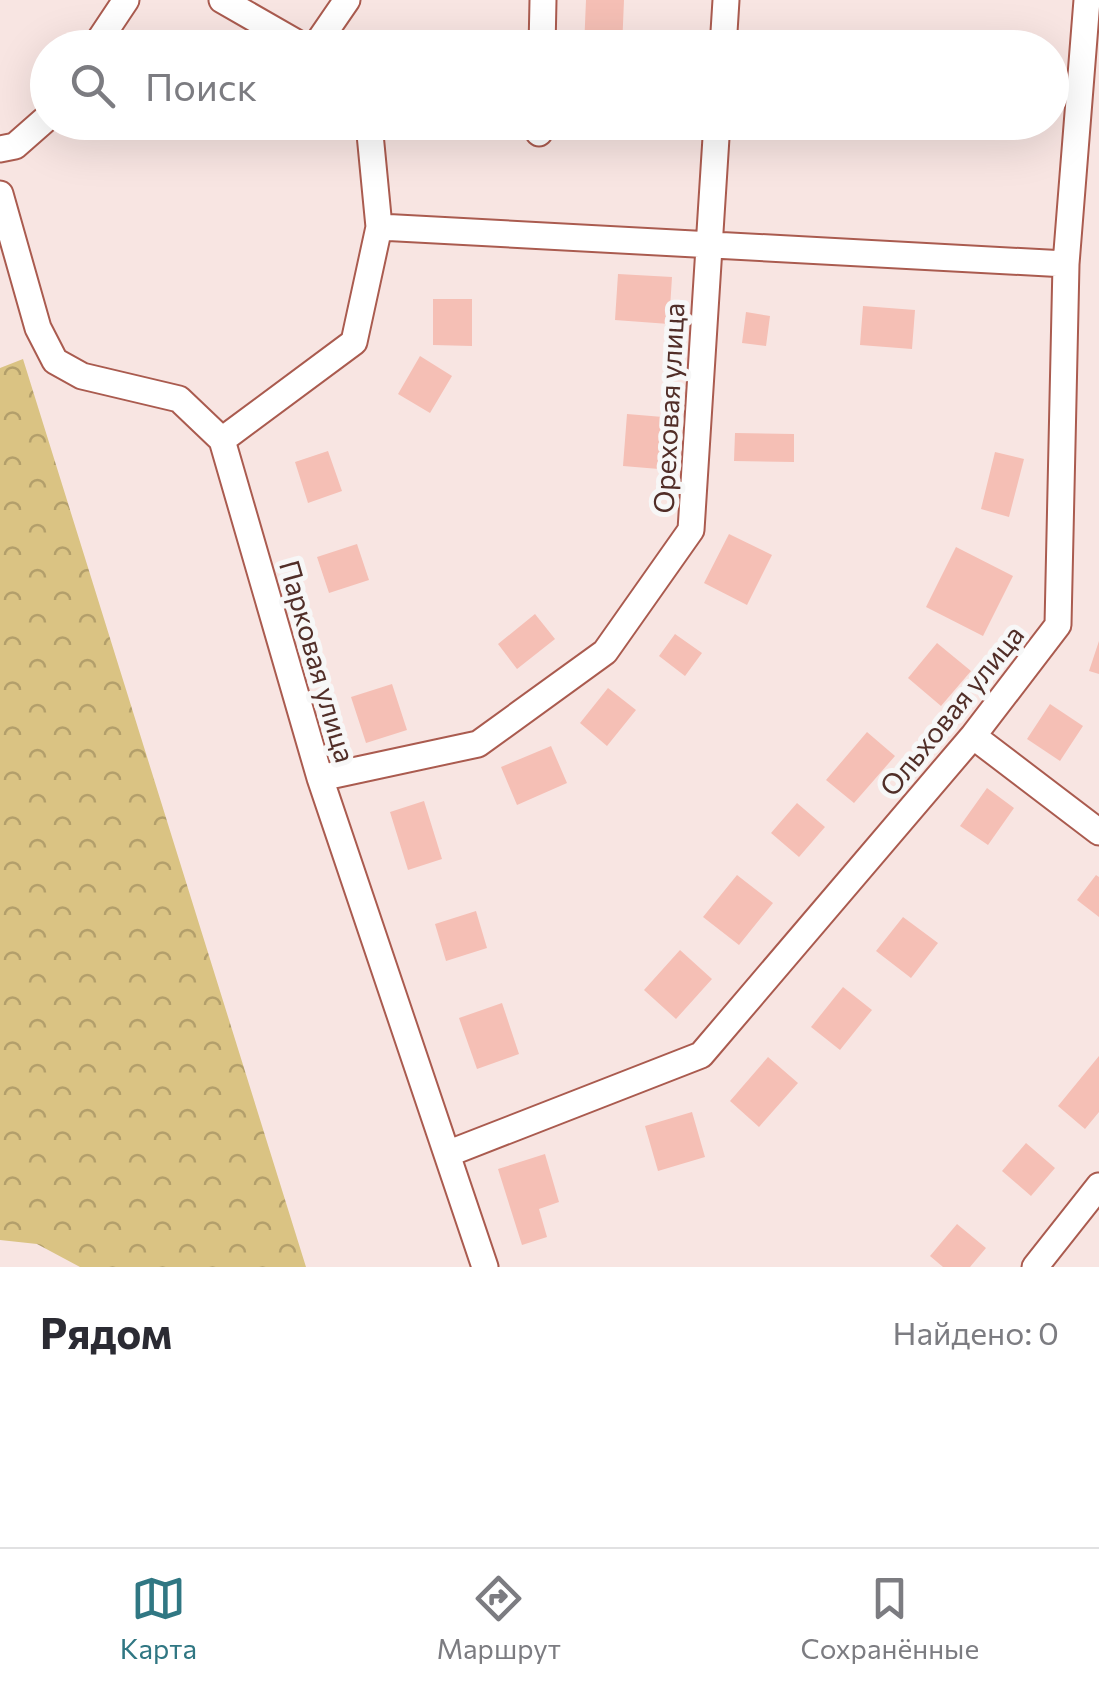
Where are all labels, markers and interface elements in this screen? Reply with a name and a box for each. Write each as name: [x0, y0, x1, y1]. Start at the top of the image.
search box: [30, 30, 1069, 140]
icon: search: [65, 58, 120, 113]
text: Поиск: [145, 62, 257, 109]
street label: Ореховая улица: [646, 302, 690, 514]
street label: Парковая улица: [273, 556, 363, 766]
street label: Ольховая улица: [872, 618, 1030, 802]
text: Рядом: [40, 1306, 172, 1358]
text: Найдено: 0: [893, 1312, 1059, 1352]
tab: Карта: [120, 1571, 197, 1665]
tab: Маршрут: [437, 1571, 561, 1665]
tab: Сохранённые: [800, 1571, 979, 1665]

